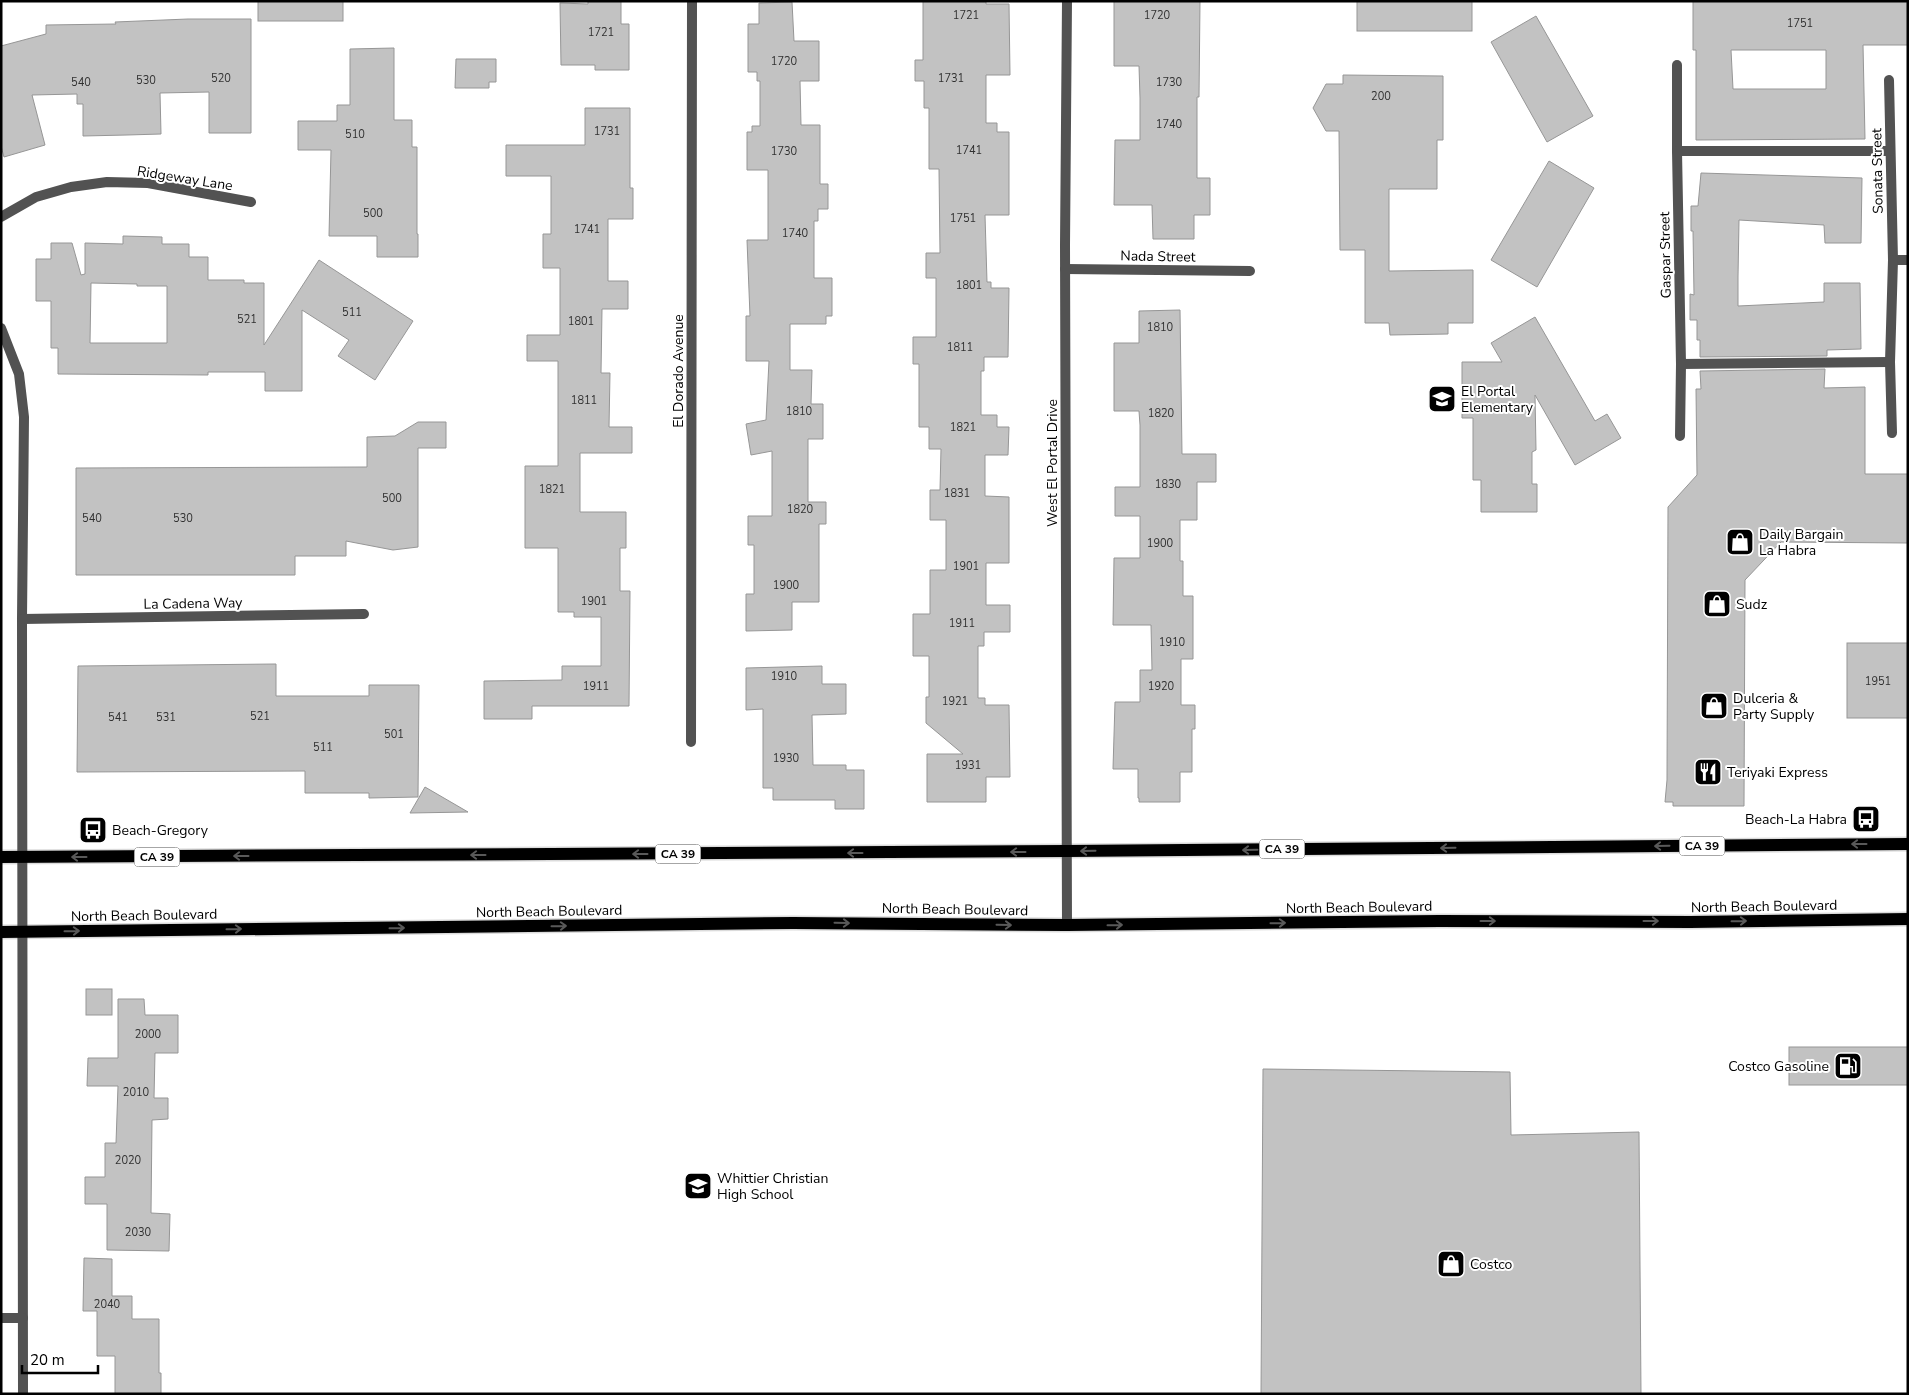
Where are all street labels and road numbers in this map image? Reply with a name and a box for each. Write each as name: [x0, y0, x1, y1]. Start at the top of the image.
street label: Sonata Street: [1867, 128, 1888, 214]
street label: Ridgeway Lane: [136, 162, 234, 195]
street label: Gaspar Street: [1655, 211, 1676, 299]
street label: Nada Street: [1120, 246, 1196, 267]
street label: El Dorado Avenue: [669, 314, 688, 428]
street label: West El Portal Drive: [1043, 399, 1062, 527]
street label: La Cadena Way: [143, 593, 243, 614]
road number: CA 39: [1680, 836, 1724, 856]
road number: CA 39: [1260, 840, 1304, 859]
road number: CA 39: [656, 844, 700, 864]
road number: CA 39: [134, 848, 180, 866]
street label: North Beach Boulevard: [1691, 896, 1837, 917]
street label: North Beach Boulevard: [1286, 897, 1432, 918]
street label: North Beach Boulevard: [882, 899, 1028, 920]
street label: North Beach Boulevard: [476, 901, 622, 922]
street label: North Beach Boulevard: [71, 905, 217, 926]

